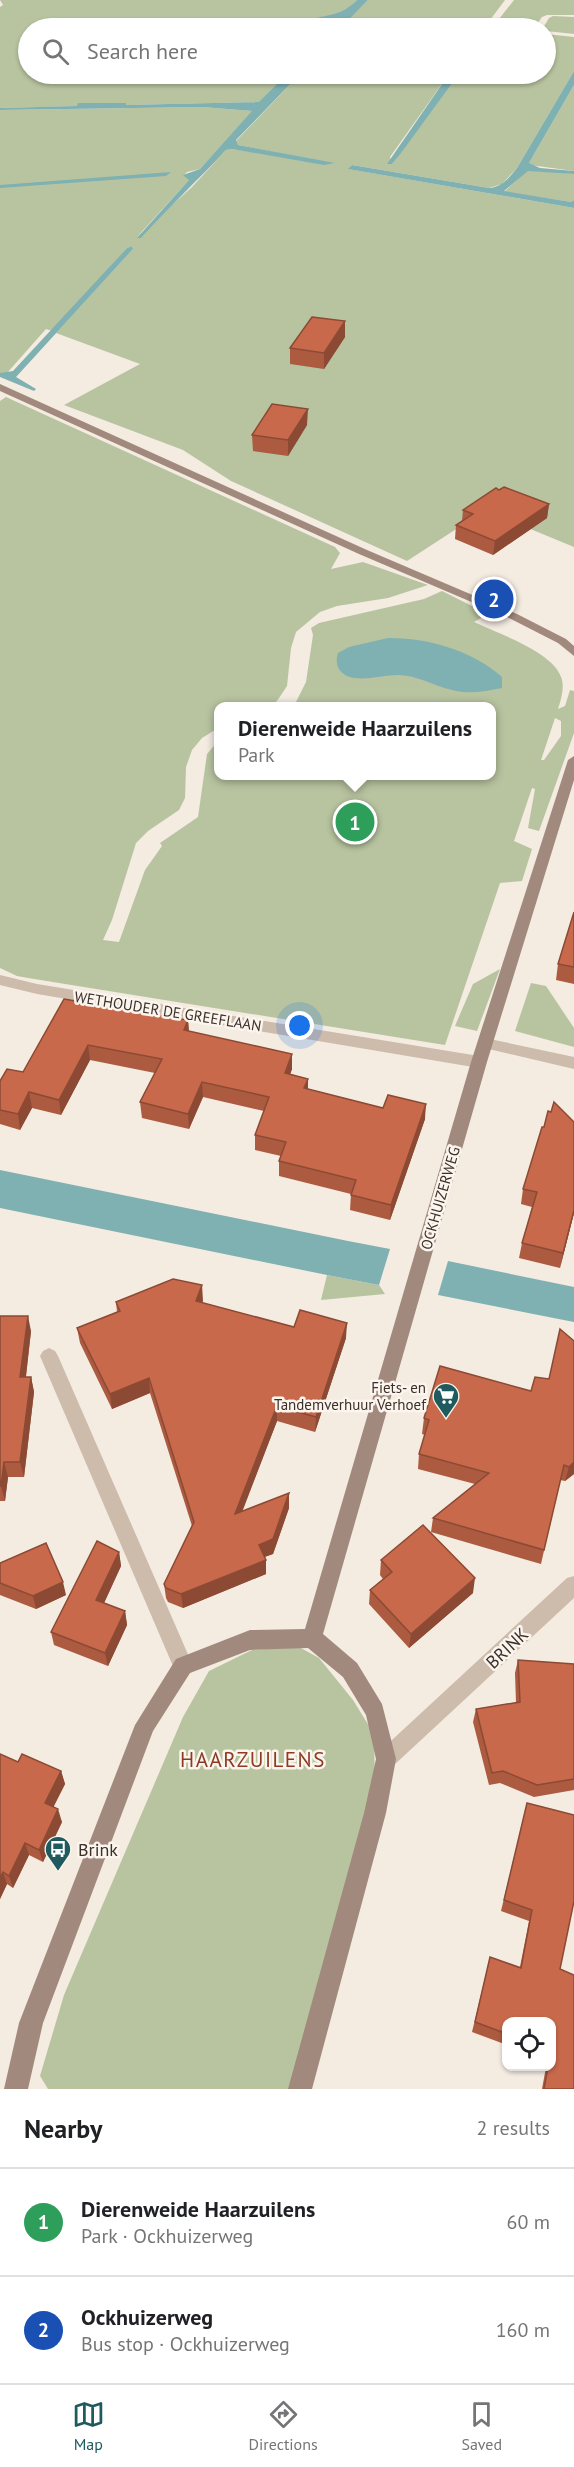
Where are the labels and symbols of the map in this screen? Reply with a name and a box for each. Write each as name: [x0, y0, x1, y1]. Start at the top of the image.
pin: 2: [474, 576, 514, 622]
pin: 1: [336, 800, 374, 844]
street label: WETHOUDER DE GREEFLAAN: [73, 987, 263, 1035]
your location: [285, 1011, 314, 1040]
street label: OCKHUIZERWEG: [416, 1144, 464, 1252]
place label: Fiets- en Tandemverhuur Verhoef: [274, 1378, 427, 1414]
supermarket icon: Fiets- en Tandemverhuur Verhoef: [431, 1381, 461, 1419]
street label: BRINK: [481, 1623, 533, 1673]
district label: HAARZUILENS: [180, 1746, 326, 1773]
bus stop icon: Brink: [43, 1834, 73, 1872]
place label: Brink: [78, 1838, 118, 1861]

